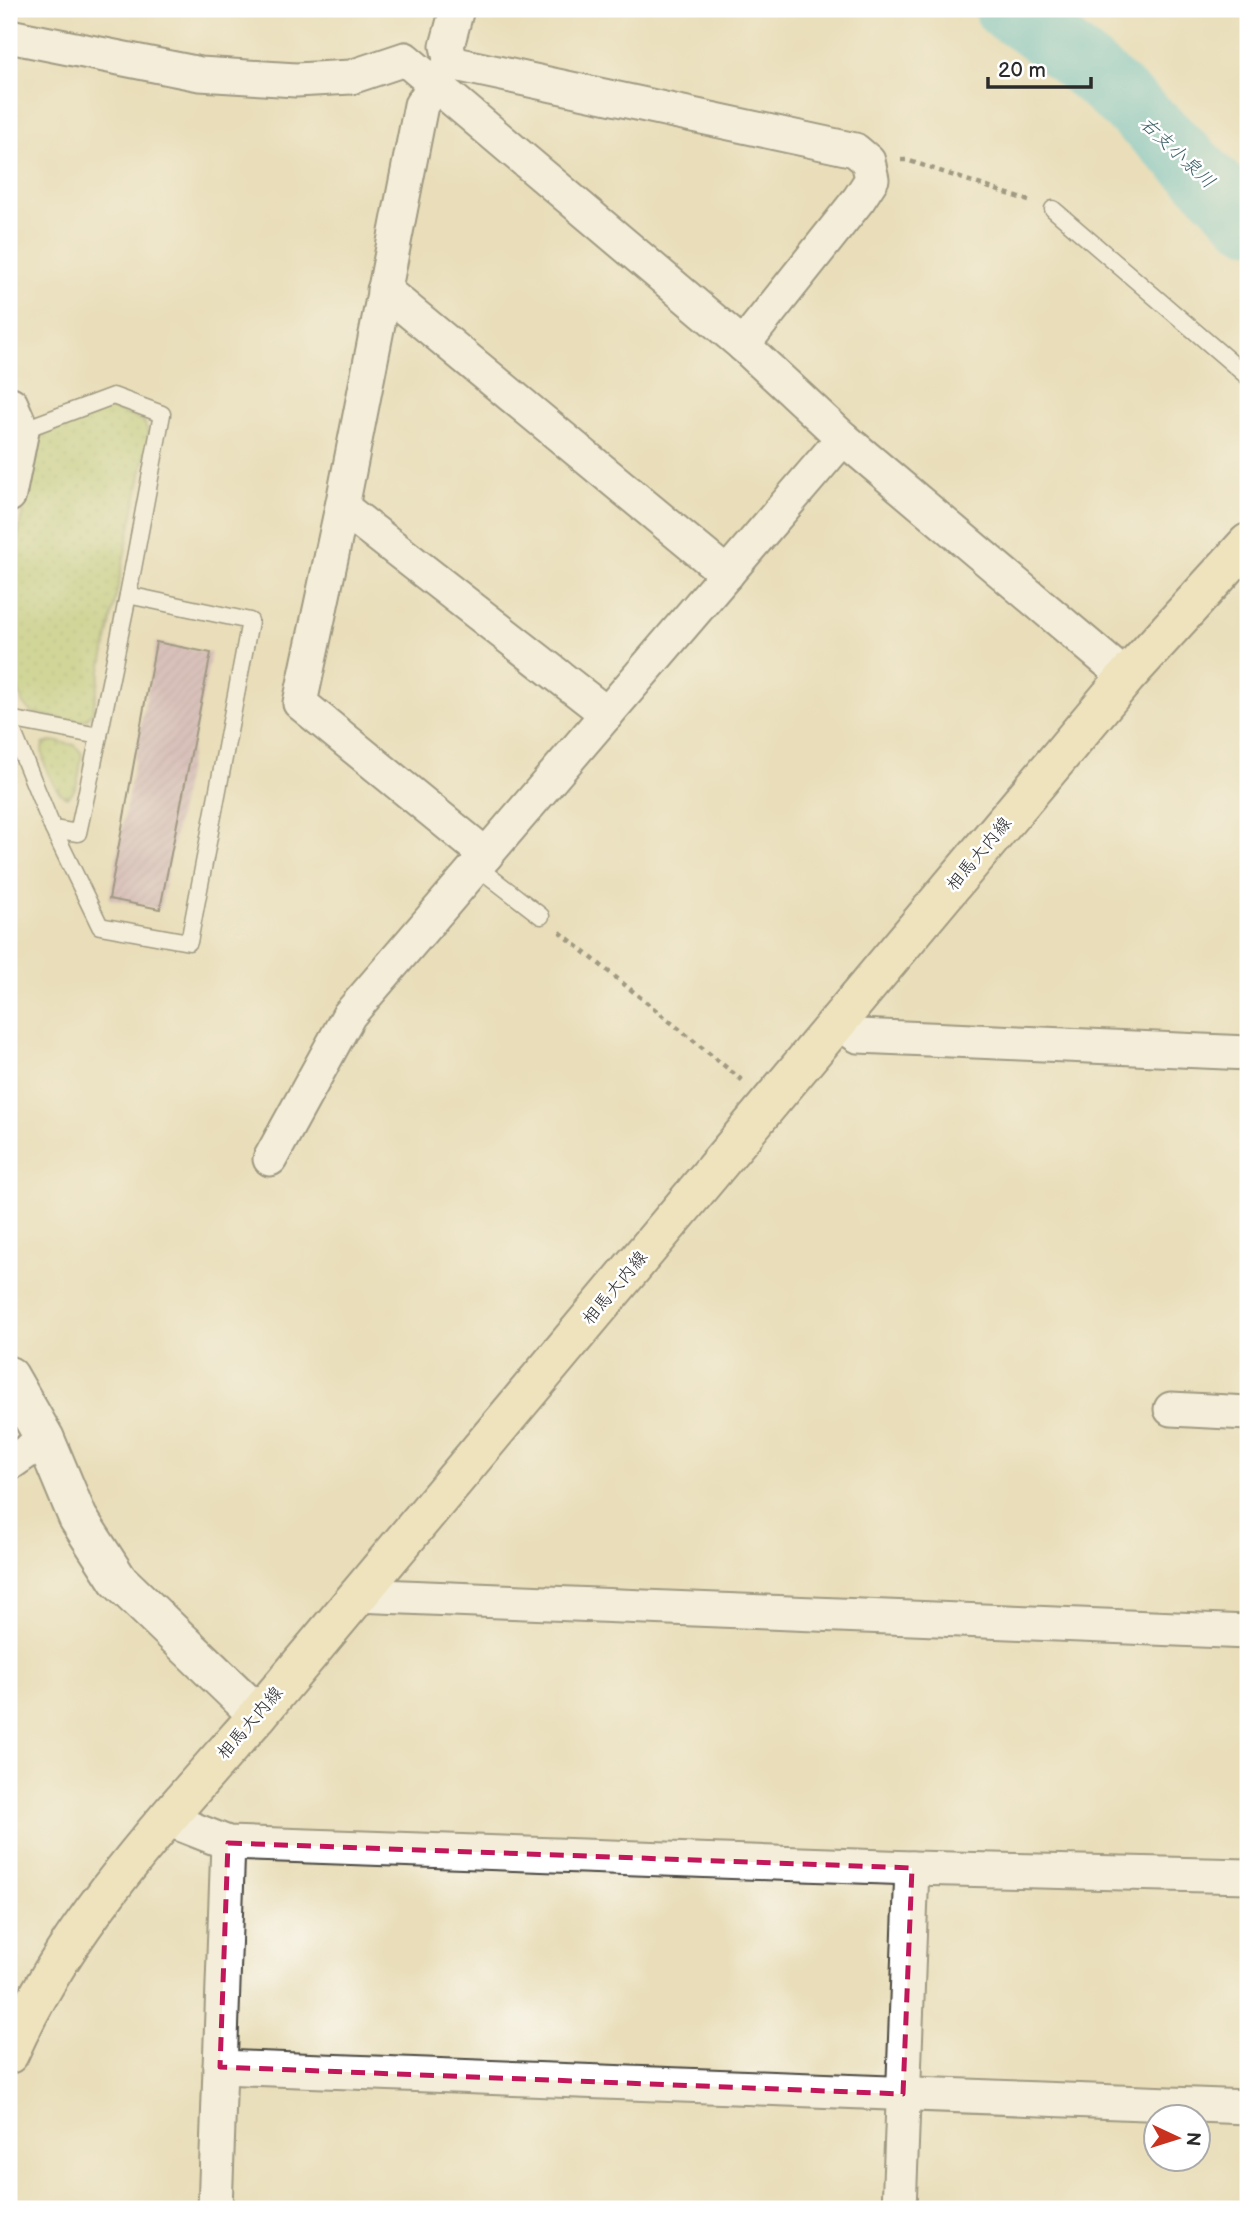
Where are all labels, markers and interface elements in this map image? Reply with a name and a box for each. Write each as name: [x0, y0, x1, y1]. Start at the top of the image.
scale bar: [988, 46, 1091, 90]
text: 20 m: [998, 58, 1046, 83]
water label: 右支小泉川: [1134, 112, 1220, 194]
street label: 相馬大内線: [942, 813, 1016, 895]
street label: 相馬大内線: [578, 1247, 652, 1329]
street label: 相馬大内線: [213, 1682, 287, 1764]
north arrow: [1142, 2102, 1212, 2172]
text: N: [1180, 2131, 1204, 2147]

